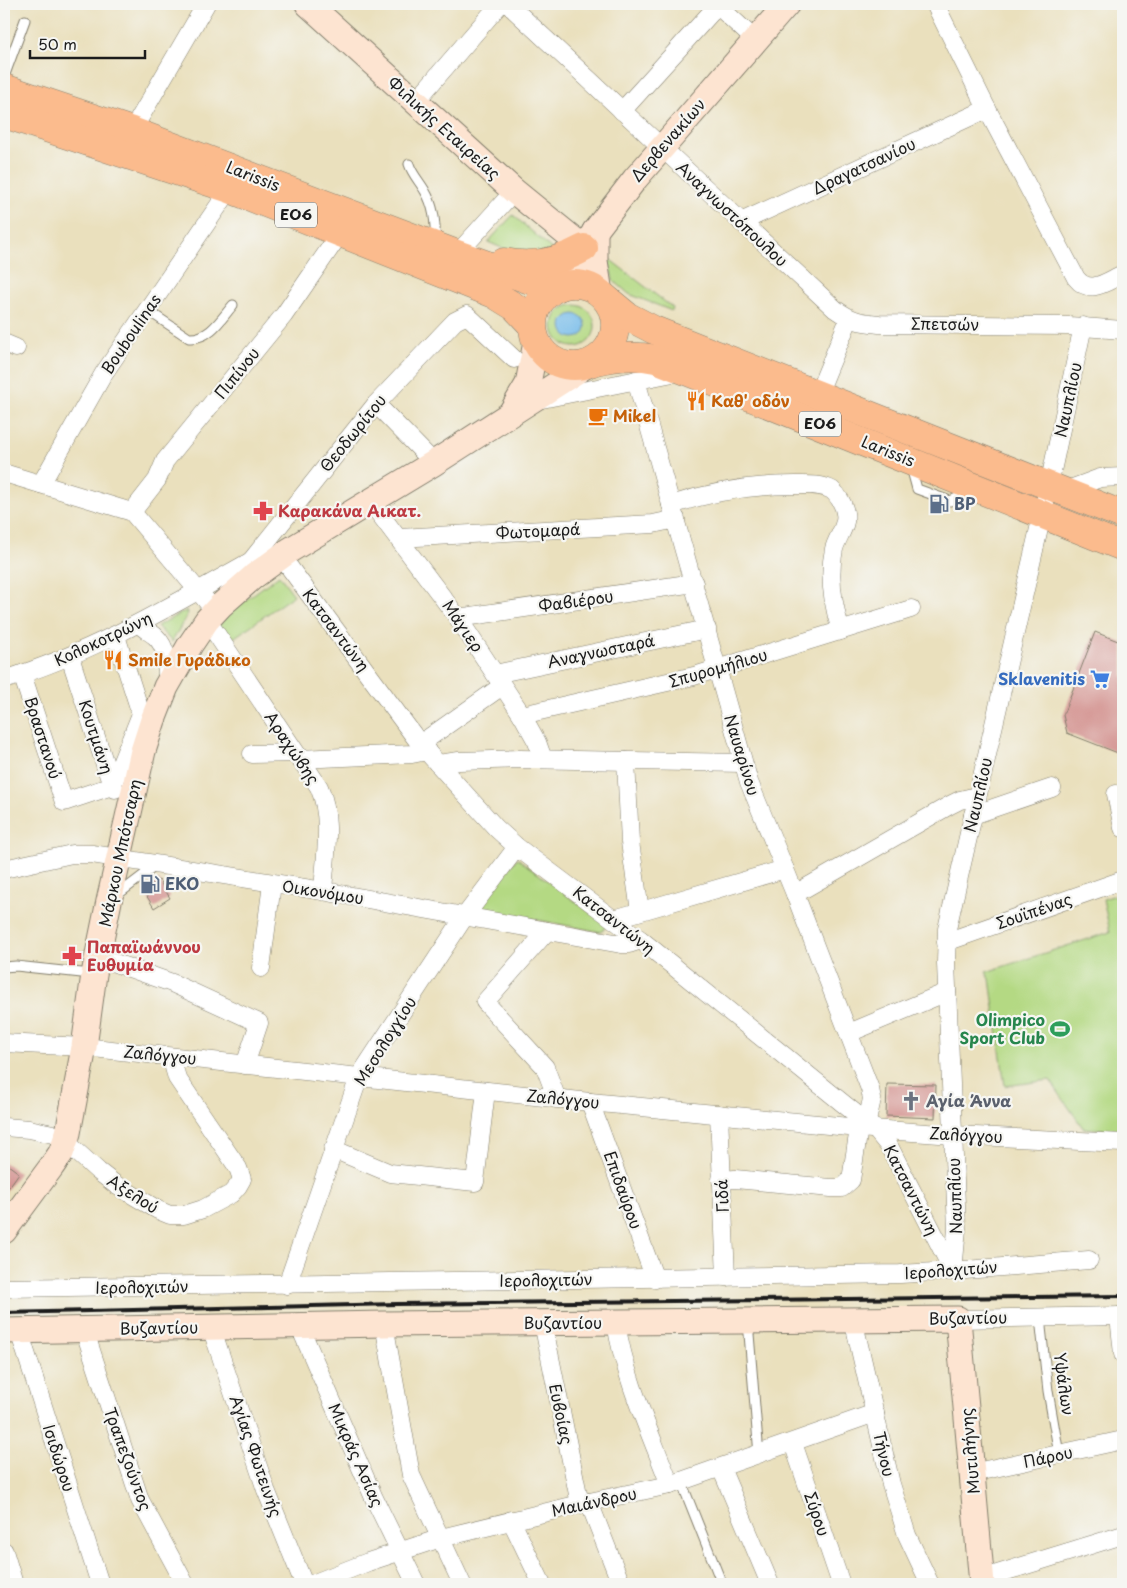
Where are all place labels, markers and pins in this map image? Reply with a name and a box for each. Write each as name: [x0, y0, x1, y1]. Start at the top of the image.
place label: Καθ' οδόν: [711, 388, 790, 412]
restaurant icon: Καθ' οδόν: [685, 390, 707, 412]
place label: Mikel: [613, 403, 656, 427]
cafe icon: Mikel: [587, 405, 609, 427]
place label: BP: [954, 491, 976, 515]
fuel station icon: BP: [928, 493, 950, 515]
place label: Καρακάνα Αικατ.: [278, 498, 421, 522]
pharmacy icon: Καρακάνα Αικατ.: [252, 500, 274, 522]
place label: Smile Γυράδικο: [128, 647, 251, 671]
restaurant icon: Smile Γυράδικο: [102, 649, 124, 671]
place label: Sklavenitis: [998, 666, 1085, 690]
supermarket icon: Sklavenitis: [1089, 668, 1111, 690]
place label: EKO: [165, 871, 199, 895]
fuel station icon: EKO: [139, 873, 161, 895]
place label: Παπαϊωάννου Ευθυμία: [87, 934, 201, 976]
pharmacy icon: Παπαϊωάννου Ευθυμία: [61, 945, 83, 967]
place label: Olimpico Sport Club: [960, 1007, 1045, 1049]
sports icon: Olimpico Sport Club: [1049, 1018, 1071, 1040]
place label: Αγία Άννα: [925, 1088, 1011, 1112]
church icon: Αγία Άννα: [900, 1090, 922, 1112]

